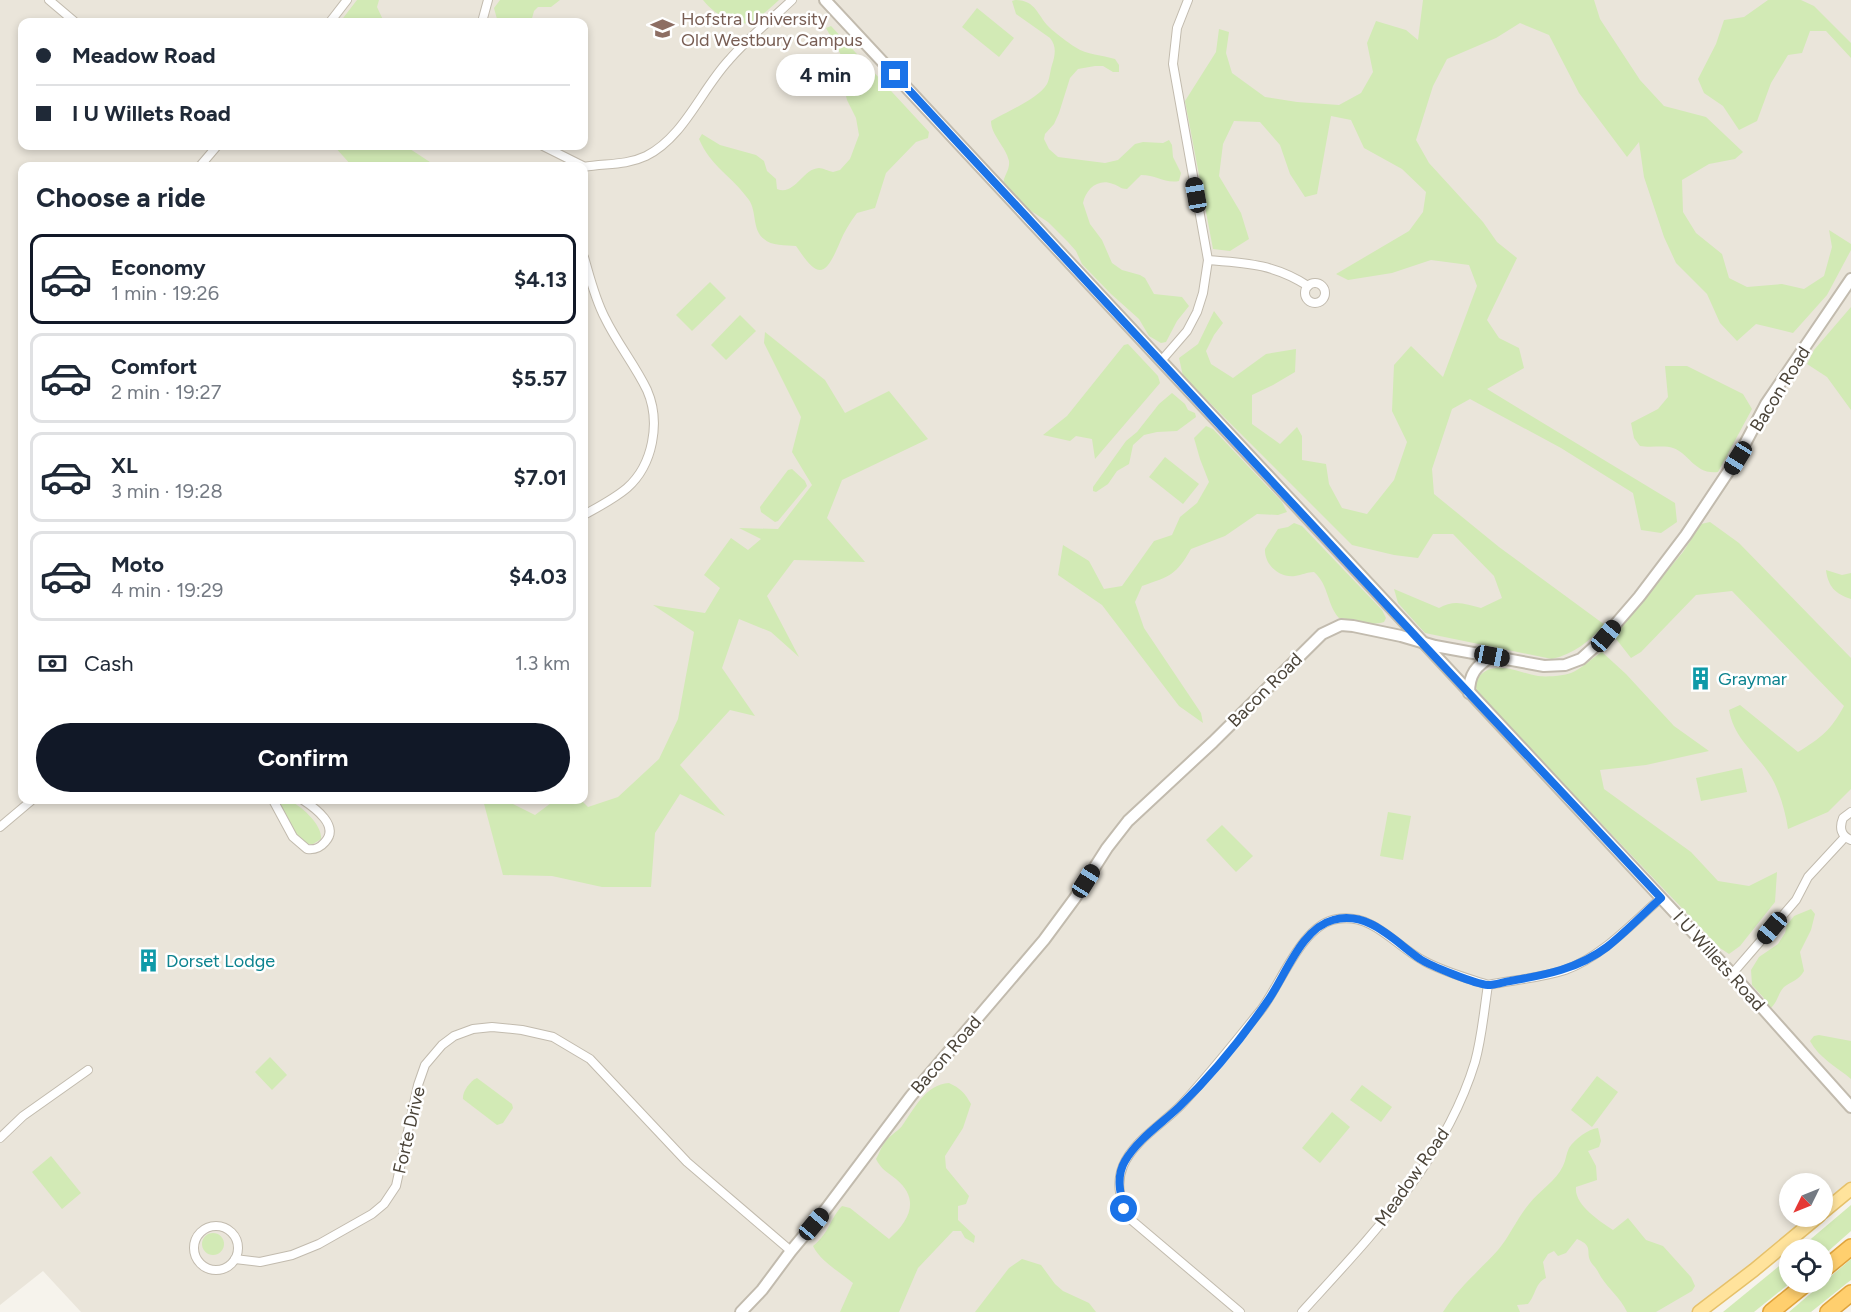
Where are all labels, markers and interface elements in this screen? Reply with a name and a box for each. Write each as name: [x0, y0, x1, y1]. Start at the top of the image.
place label: Hofstra University Old Westbury Campus: [681, 8, 863, 51]
school or university icon: Hofstra University Old Westbury Campus: [650, 16, 676, 42]
text: Meadow Road: [72, 42, 216, 69]
callout: 4 min: [775, 54, 874, 96]
route end: [881, 61, 908, 88]
text: 4 min: [800, 63, 851, 87]
text: I U Willets Road: [72, 100, 231, 127]
car: [1184, 176, 1208, 214]
text: Choose a ride: [36, 181, 205, 214]
icon: car: [39, 252, 93, 306]
text: Economy: [111, 254, 206, 281]
text: $4.13: [514, 266, 567, 293]
text: 1 min · 19:26: [111, 281, 219, 305]
street label: Bacon Road: [1745, 342, 1815, 436]
icon: car: [39, 351, 93, 405]
text: Comfort: [111, 353, 197, 380]
text: $5.57: [512, 365, 567, 392]
text: 2 min · 19:27: [111, 380, 221, 404]
car: [1721, 438, 1755, 478]
icon: car: [39, 450, 93, 504]
text: XL: [111, 452, 138, 479]
text: $7.01: [514, 464, 567, 491]
text: 3 min · 19:28: [111, 479, 223, 503]
icon: car: [39, 549, 93, 603]
text: Moto: [111, 551, 164, 578]
text: $4.03: [509, 563, 567, 590]
text: 4 min · 19:29: [111, 578, 223, 602]
car: [1588, 616, 1624, 656]
car: [1473, 644, 1511, 668]
icon: cash: [36, 647, 69, 680]
street label: Bacon Road: [1223, 648, 1307, 732]
text: Cash: [84, 650, 134, 677]
text: 1.3 km: [515, 651, 570, 675]
building icon: Graymar: [1687, 666, 1713, 692]
place label: Graymar: [1718, 668, 1787, 690]
button: Confirm: [36, 723, 570, 792]
car: [1069, 861, 1103, 901]
street label: I U Willets Road: [1668, 907, 1770, 1015]
car: [1754, 908, 1790, 948]
building icon: Dorset Lodge: [135, 948, 161, 974]
place label: Dorset Lodge: [166, 950, 275, 972]
street label: Bacon Road: [906, 1011, 986, 1099]
street label: Forte Drive: [388, 1084, 430, 1176]
street label: Meadow Road: [1370, 1124, 1454, 1230]
north arrow: [1779, 1173, 1833, 1227]
map controls: [1779, 1173, 1833, 1293]
route start: [1110, 1195, 1137, 1222]
car: [796, 1204, 832, 1244]
button: locate: [1779, 1239, 1833, 1293]

